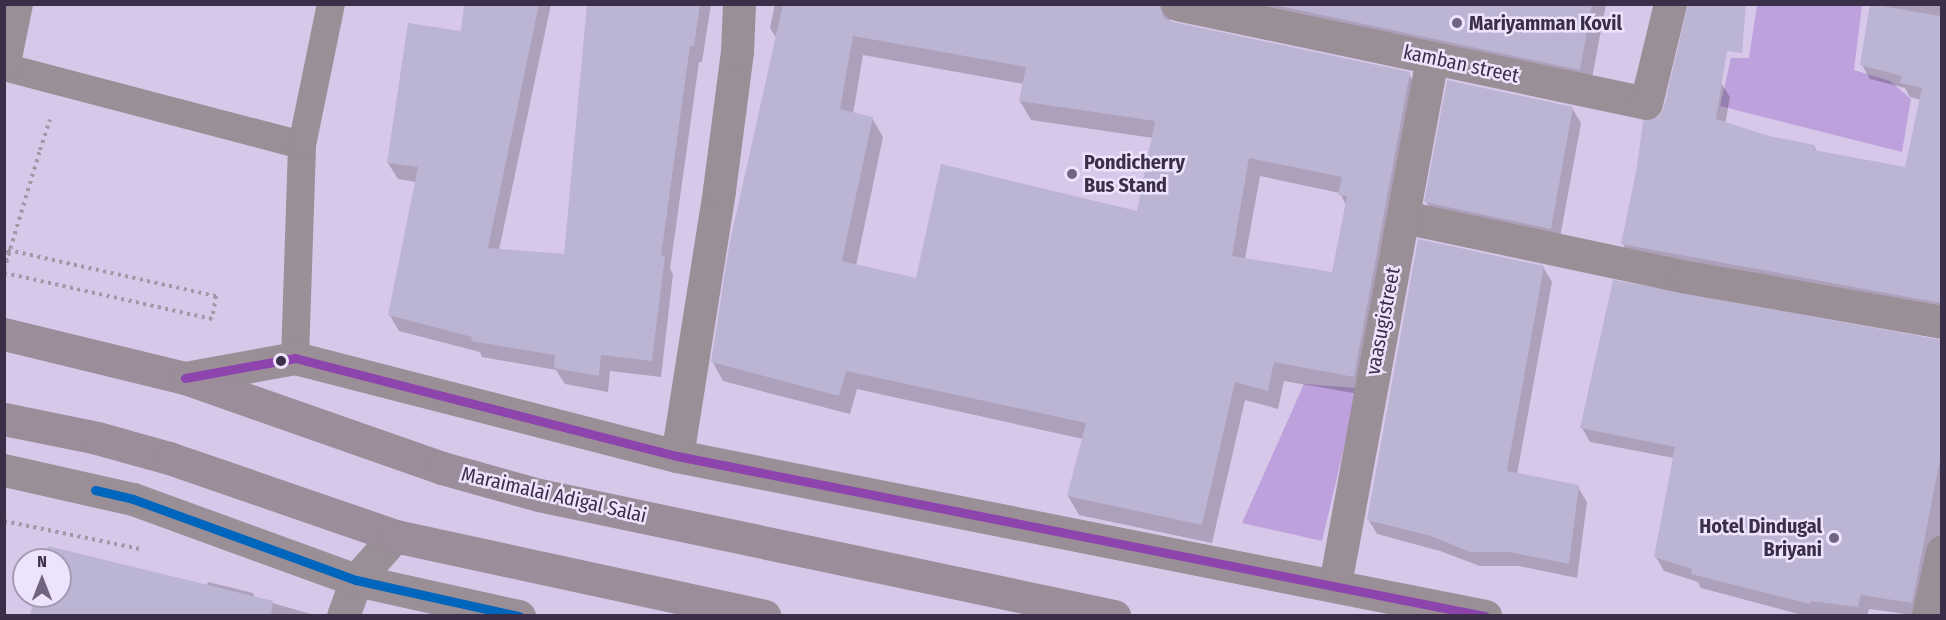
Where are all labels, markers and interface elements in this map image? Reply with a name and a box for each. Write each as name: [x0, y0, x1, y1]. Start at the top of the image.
place label: Mariyamman Kovil: [1469, 11, 1622, 35]
marker: Mariyamman Kovil: [1450, 16, 1464, 30]
street label: kamban street: [1401, 40, 1521, 88]
place label: Pondicherry Bus Stand: [1084, 150, 1185, 197]
marker: Pondicherry Bus Stand: [1065, 167, 1079, 181]
street label: vaasugistreet: [1361, 265, 1405, 377]
unlabelled marker: [275, 355, 287, 367]
street label: Maraimalai Adigal Salai: [459, 462, 649, 528]
place label: Hotel Dindugal Briyani: [1699, 514, 1822, 561]
marker: Hotel Dindugal Briyani: [1827, 531, 1841, 545]
north arrow: [12, 548, 72, 608]
text: N: [37, 552, 47, 571]

